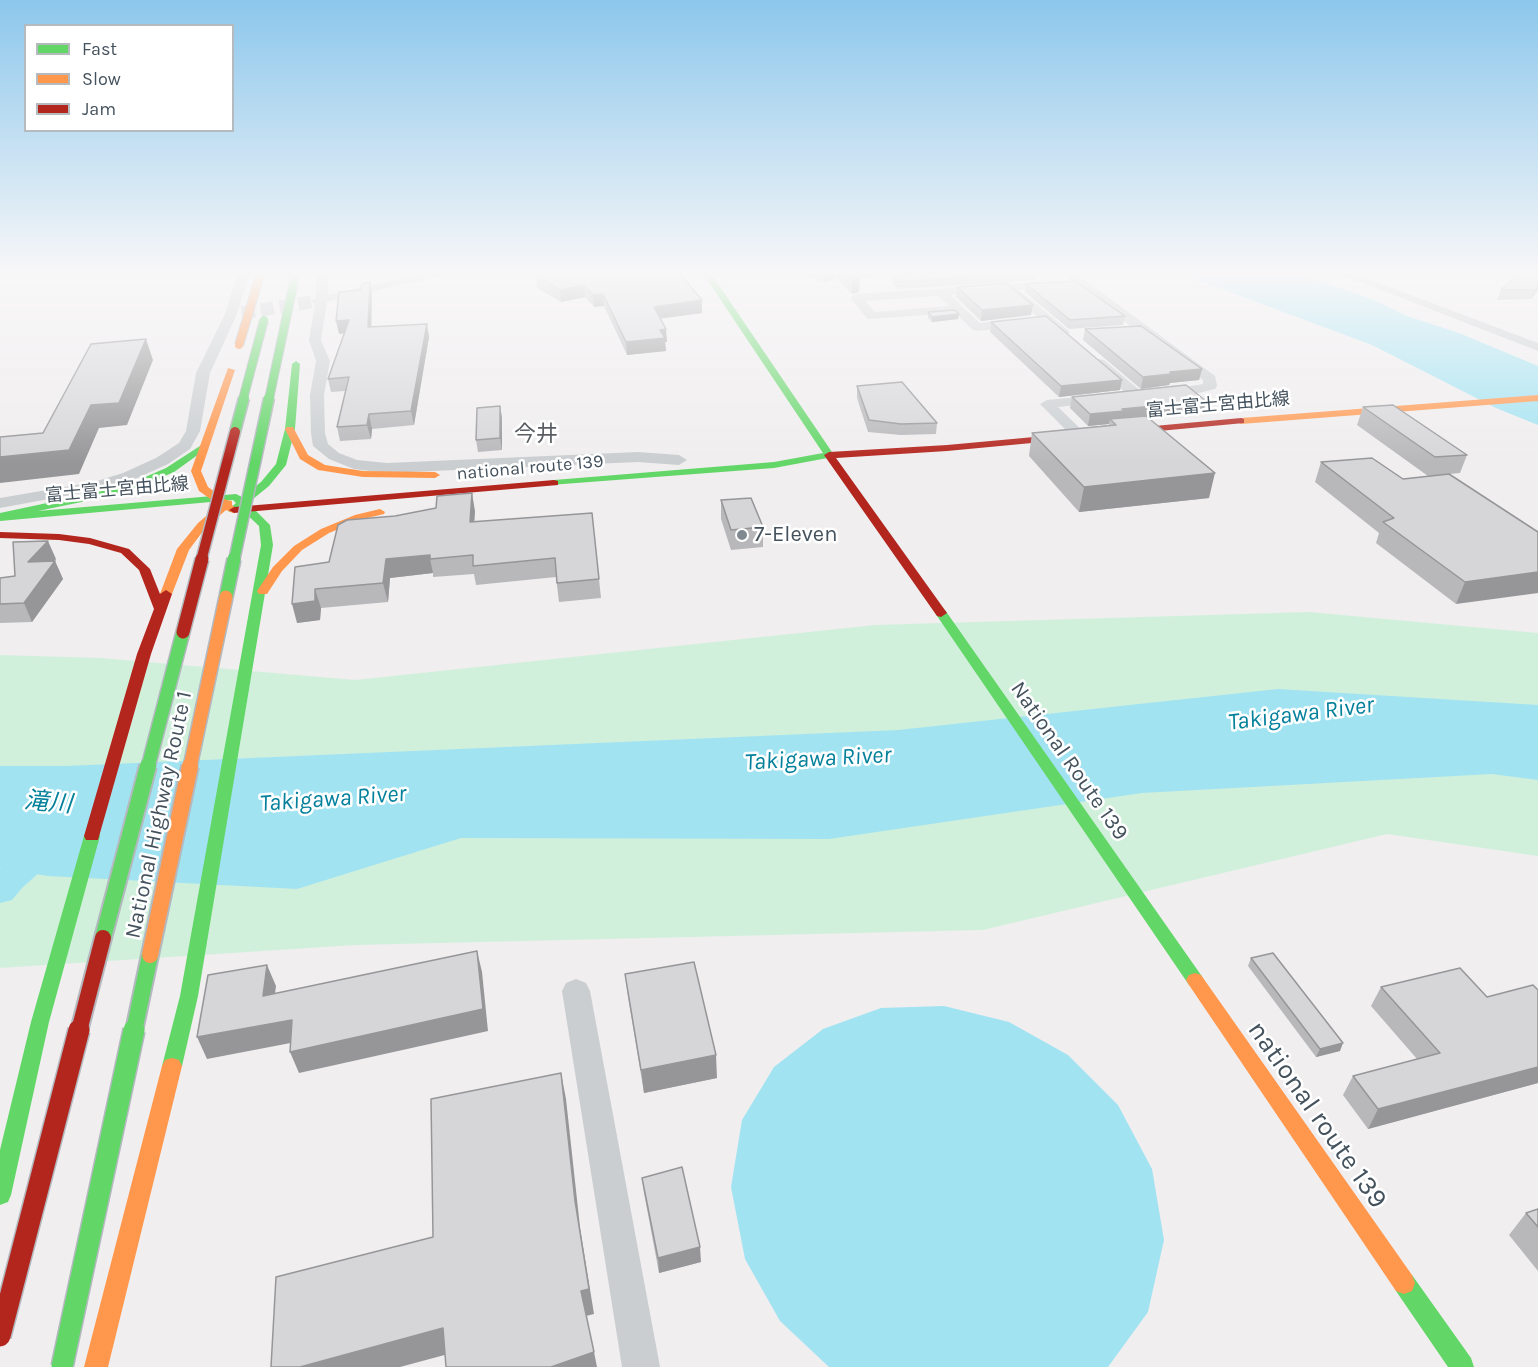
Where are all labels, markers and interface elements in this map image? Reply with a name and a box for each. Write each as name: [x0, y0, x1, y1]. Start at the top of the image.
legend: [24, 24, 234, 132]
text: Fast: [82, 38, 117, 60]
text: Slow: [82, 68, 121, 90]
text: Jam: [82, 98, 116, 120]
street label: 富士富士宮由比線: [1145, 388, 1291, 422]
district label: 今井: [514, 422, 558, 448]
street label: national route 139: [456, 451, 604, 485]
street label: 富士富士宮由比線: [44, 473, 190, 507]
place label: 7-Eleven: [754, 522, 837, 548]
marker: 7-Eleven: [735, 528, 749, 542]
street label: National Route 139: [1004, 677, 1134, 845]
street label: National Highway Route 1: [120, 689, 198, 941]
water label: Takigawa River: [1226, 691, 1376, 737]
water label: Takigawa River: [744, 741, 892, 777]
water label: Takigawa River: [259, 780, 407, 818]
water label: 滝川: [23, 787, 73, 819]
street label: national route 139: [1240, 1015, 1394, 1215]

